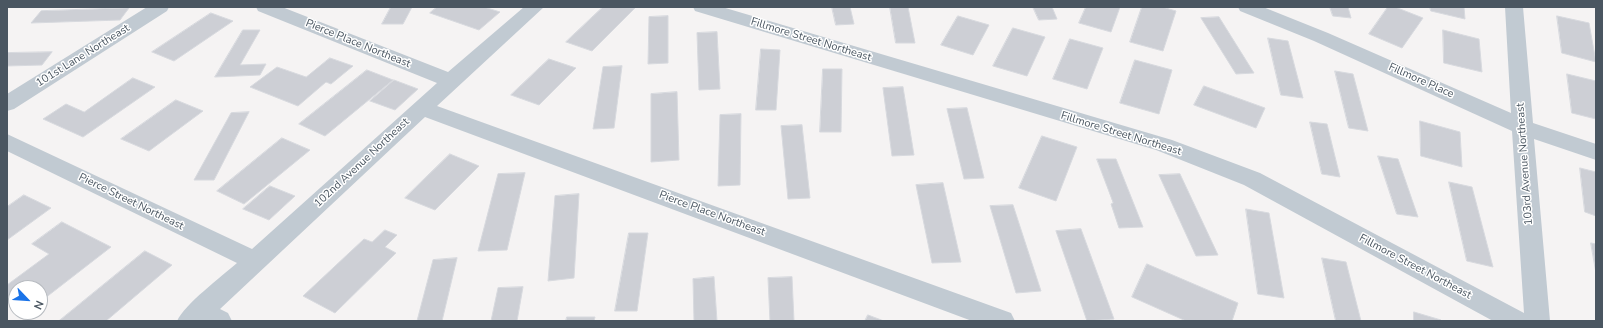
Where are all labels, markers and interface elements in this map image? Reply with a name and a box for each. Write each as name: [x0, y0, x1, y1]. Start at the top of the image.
street label: Fillmore Street Northeast: [749, 15, 873, 65]
street label: Pierce Place Northeast: [304, 17, 412, 71]
street label: 101st Lane Northeast: [34, 22, 132, 90]
street label: Fillmore Place: [1386, 61, 1456, 101]
street label: 103rd Avenue Northeast: [1514, 102, 1536, 226]
street label: Fillmore Street Northeast: [1059, 109, 1183, 159]
street label: 102nd Avenue Northeast: [312, 116, 412, 210]
street label: Pierce Street Northeast: [76, 171, 186, 233]
street label: Pierce Place Northeast: [657, 189, 767, 239]
street label: Fillmore Street Northeast: [1357, 232, 1473, 302]
north arrow: [8, 280, 48, 320]
text: N: [30, 298, 47, 312]

